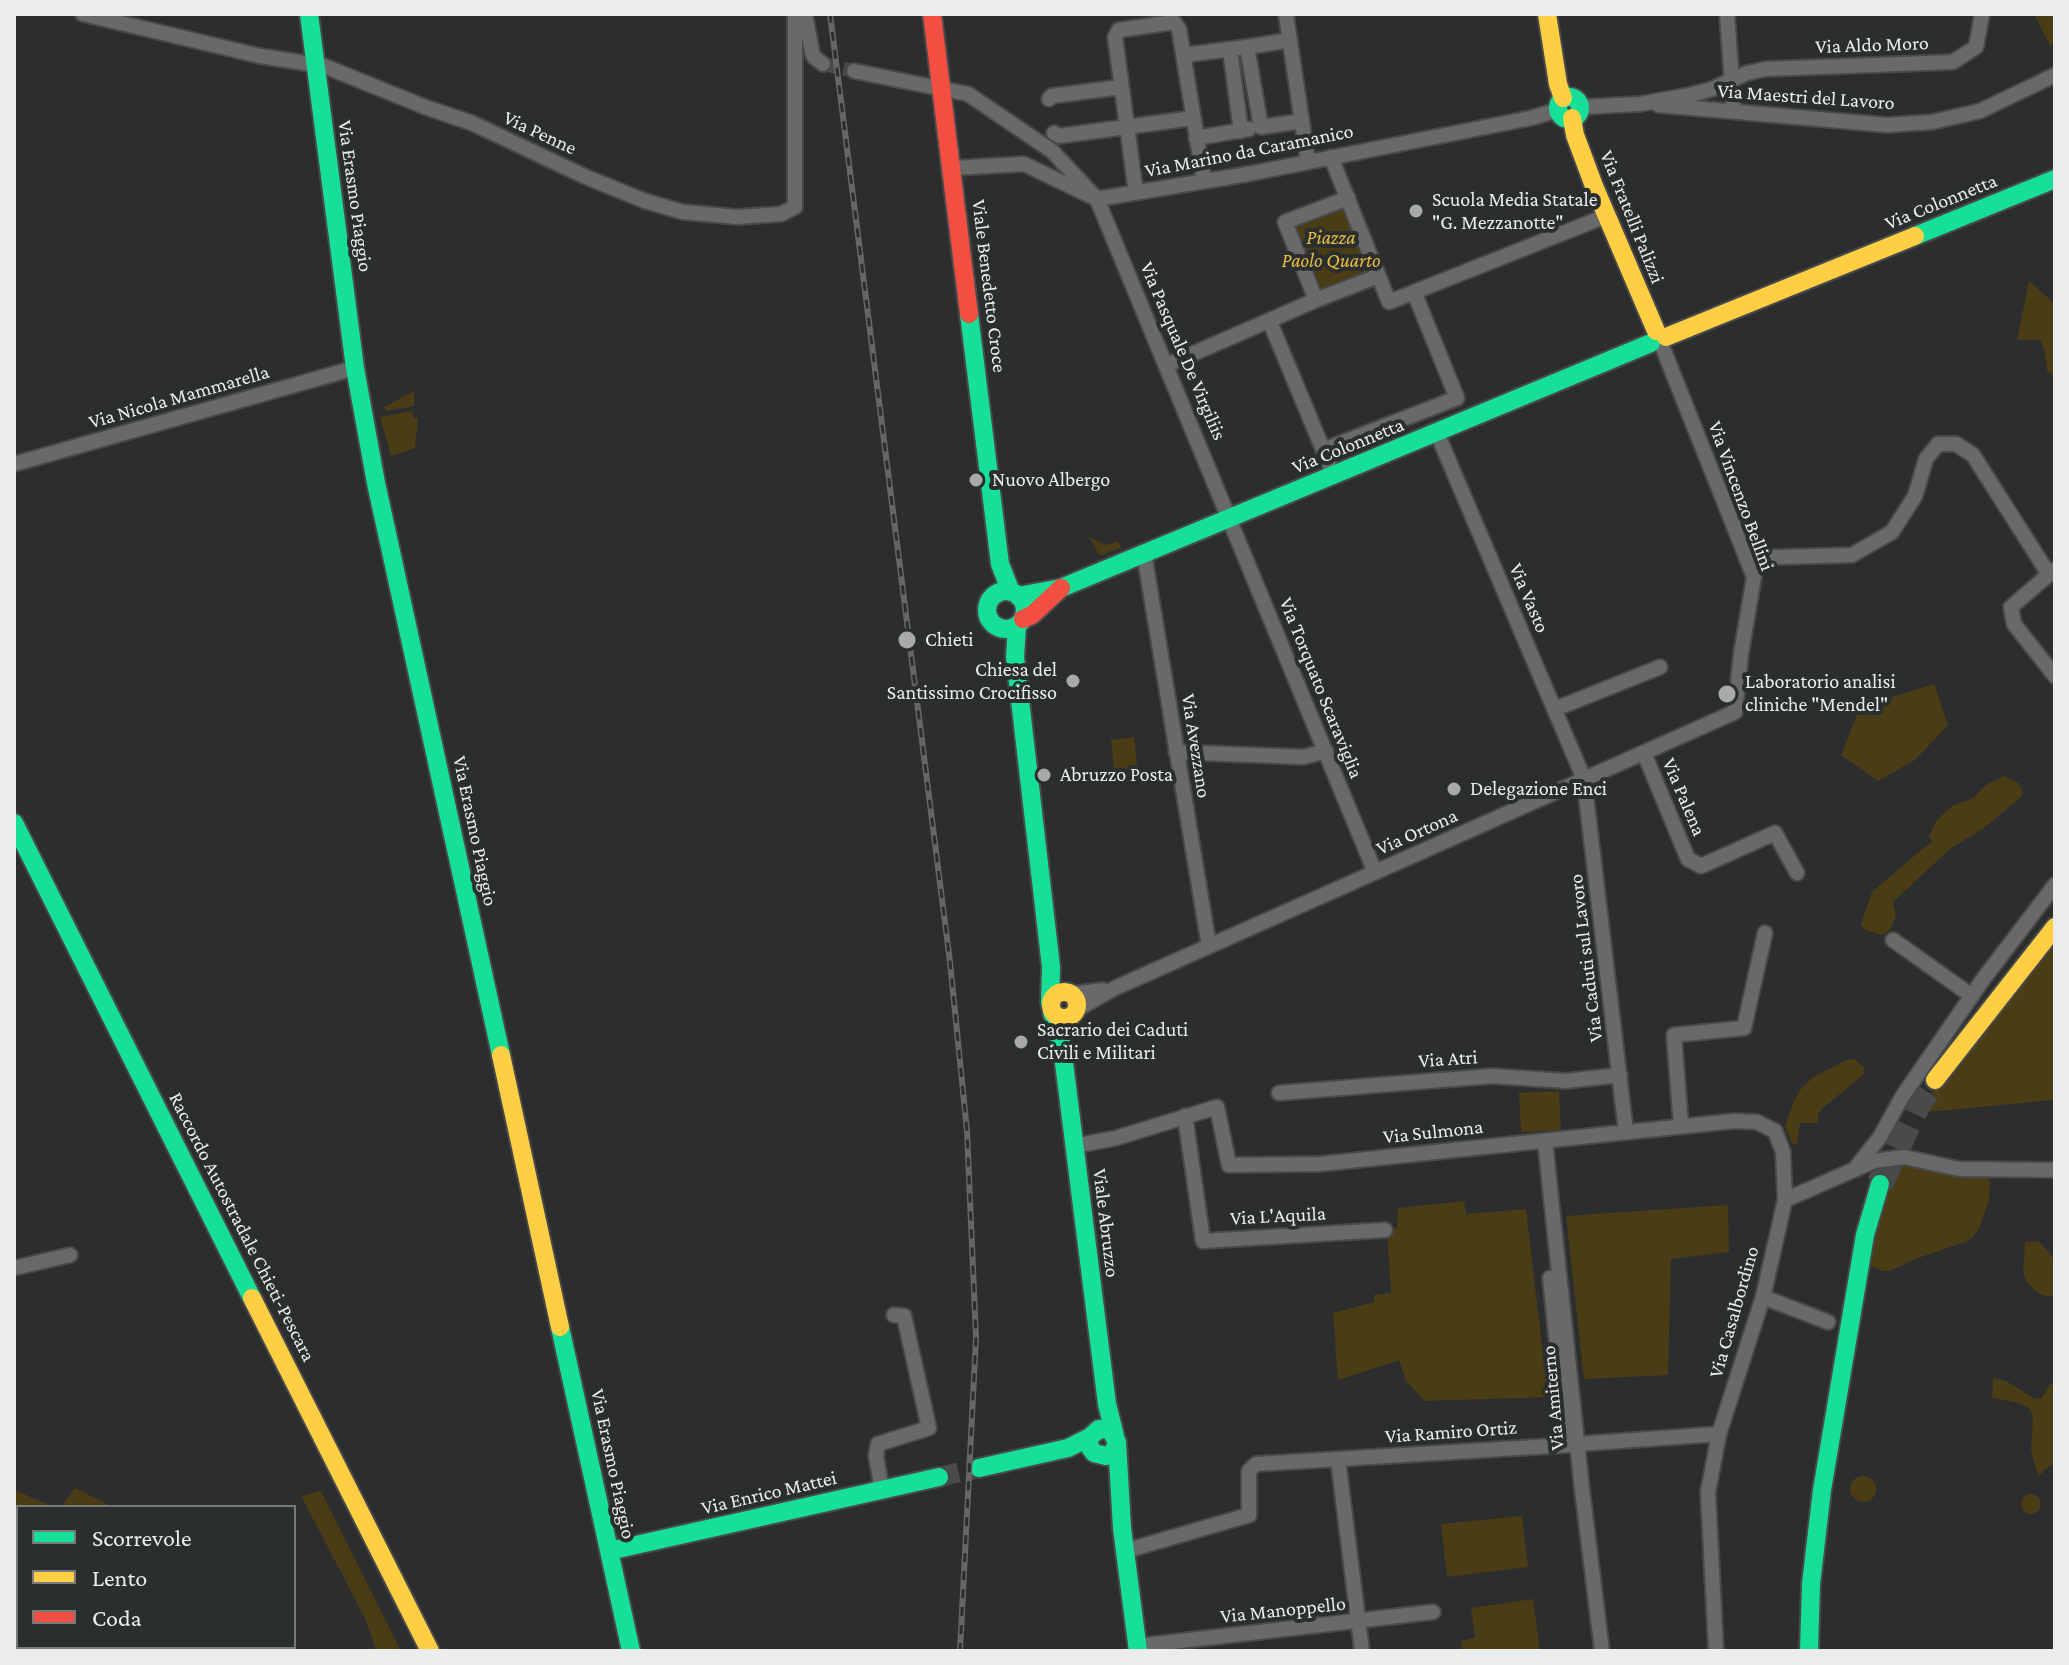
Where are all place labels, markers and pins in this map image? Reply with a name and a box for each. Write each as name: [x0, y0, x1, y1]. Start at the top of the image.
place label: Scuola Media Statale "G. Mezzanotte": [1432, 188, 1598, 235]
marker: Scuola Media Statale "G. Mezzanotte": [1407, 202, 1425, 220]
place label: Nuovo Albergo: [992, 468, 1110, 492]
marker: Nuovo Albergo: [967, 471, 985, 489]
place label: Chieti: [925, 628, 973, 652]
marker: Chieti: [896, 629, 918, 651]
place label: Chiesa del Santissimo Crocifisso: [887, 658, 1057, 705]
place label: Laboratorio analisi cliniche "Mendel": [1745, 670, 1896, 717]
marker: Chiesa del Santissimo Crocifisso: [1064, 672, 1082, 690]
marker: Laboratorio analisi cliniche "Mendel": [1716, 683, 1738, 705]
place label: Abruzzo Posta: [1060, 763, 1173, 787]
marker: Abruzzo Posta: [1035, 766, 1053, 784]
place label: Delegazione Enci: [1470, 777, 1607, 801]
marker: Delegazione Enci: [1445, 780, 1463, 798]
place label: Sacrario dei Caduti Civili e Militari: [1037, 1018, 1188, 1065]
marker: Sacrario dei Caduti Civili e Militari: [1012, 1033, 1030, 1051]

